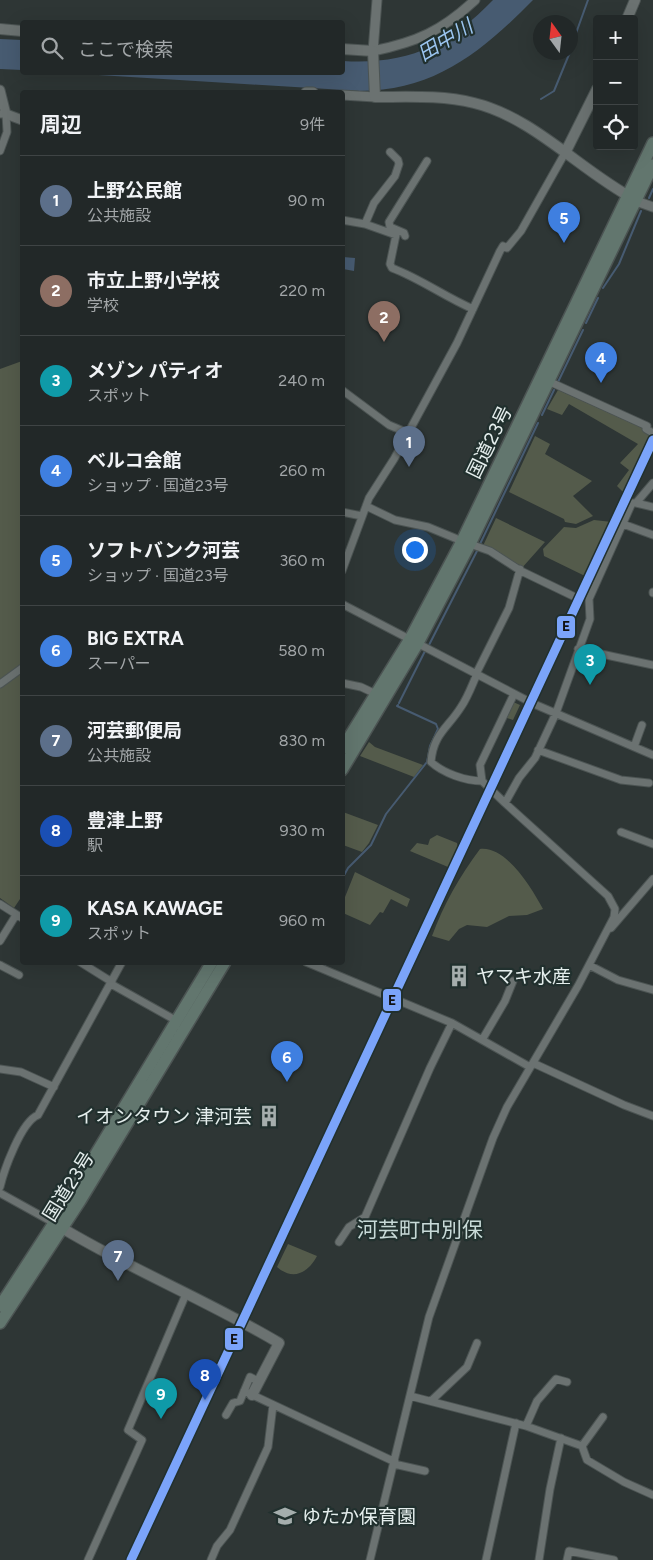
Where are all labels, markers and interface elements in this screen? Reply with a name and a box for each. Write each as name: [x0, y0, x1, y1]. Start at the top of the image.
water label: 田中川: [413, 13, 479, 66]
north arrow: [533, 15, 578, 60]
map controls: [593, 15, 638, 150]
button: +: [593, 15, 638, 60]
search box: [20, 20, 345, 75]
icon: search: [38, 34, 66, 62]
text: ここで検索: [78, 38, 173, 61]
button: −: [593, 60, 638, 105]
button: locate: [593, 105, 638, 150]
text: 周辺: [40, 112, 82, 137]
text: 9件: [300, 115, 325, 134]
text: 上野公民館: [87, 179, 182, 202]
text: 1: [53, 191, 59, 210]
text: 90 m: [288, 191, 325, 210]
pin: 5: [548, 202, 580, 243]
text: 公共施設: [87, 206, 151, 225]
text: 市立上野小学校: [87, 269, 220, 292]
text: 2: [51, 281, 61, 300]
text: 220 m: [279, 281, 325, 300]
text: 学校: [87, 296, 119, 315]
pin: 2: [368, 301, 400, 342]
pin: 4: [585, 342, 617, 383]
text: メゾン パティオ: [87, 359, 223, 382]
text: 3: [52, 371, 60, 390]
text: 240 m: [278, 371, 325, 390]
text: スポット: [87, 386, 151, 405]
street label: 国道23号: [462, 402, 517, 482]
pin: 1: [393, 426, 425, 467]
text: ベルコ会館: [87, 449, 182, 472]
text: 4: [51, 461, 61, 480]
text: 260 m: [279, 461, 325, 480]
text: ショップ · 国道23号: [87, 476, 229, 495]
your location: [402, 537, 428, 563]
text: ソフトバンク河芸: [87, 539, 240, 562]
text: 5: [51, 551, 61, 570]
text: 360 m: [279, 551, 325, 570]
text: ショップ · 国道23号: [87, 566, 229, 585]
line badge: E: [556, 615, 576, 639]
text: E: [562, 618, 570, 635]
text: BIG EXTRA: [87, 627, 184, 650]
text: 6: [51, 641, 61, 660]
text: 580 m: [278, 641, 325, 660]
pin: 3: [574, 644, 606, 685]
text: スーパー: [87, 654, 151, 673]
text: 河芸郵便局: [87, 719, 182, 742]
text: 7: [52, 731, 60, 750]
text: 830 m: [279, 731, 325, 750]
text: 公共施設: [87, 746, 151, 765]
text: 豊津上野: [87, 809, 163, 832]
text: 8: [51, 821, 61, 840]
text: 930 m: [279, 821, 325, 840]
text: 駅: [87, 836, 103, 855]
text: KASA KAWAGE: [87, 897, 223, 920]
text: 9: [51, 911, 61, 930]
text: 960 m: [279, 911, 325, 930]
text: スポット: [87, 924, 151, 943]
building icon: ヤマキ水産: [446, 963, 472, 989]
place label: ヤマキ水産: [476, 965, 571, 988]
line badge: E: [382, 988, 402, 1012]
text: E: [388, 992, 396, 1009]
pin: 6: [271, 1041, 303, 1082]
building icon: イオンタウン 津河芸: [256, 1103, 282, 1129]
place label: イオンタウン 津河芸: [76, 1105, 252, 1128]
street label: 国道23号: [38, 1147, 99, 1225]
district label: 河芸町中別保: [357, 1217, 483, 1242]
pin: 7: [102, 1240, 134, 1281]
line badge: E: [224, 1327, 244, 1351]
text: E: [230, 1331, 238, 1348]
pin: 8: [189, 1359, 221, 1400]
pin: 9: [145, 1378, 177, 1419]
school or university icon: ゆたか保育園: [272, 1503, 298, 1529]
place label: ゆたか保育園: [302, 1505, 416, 1528]

